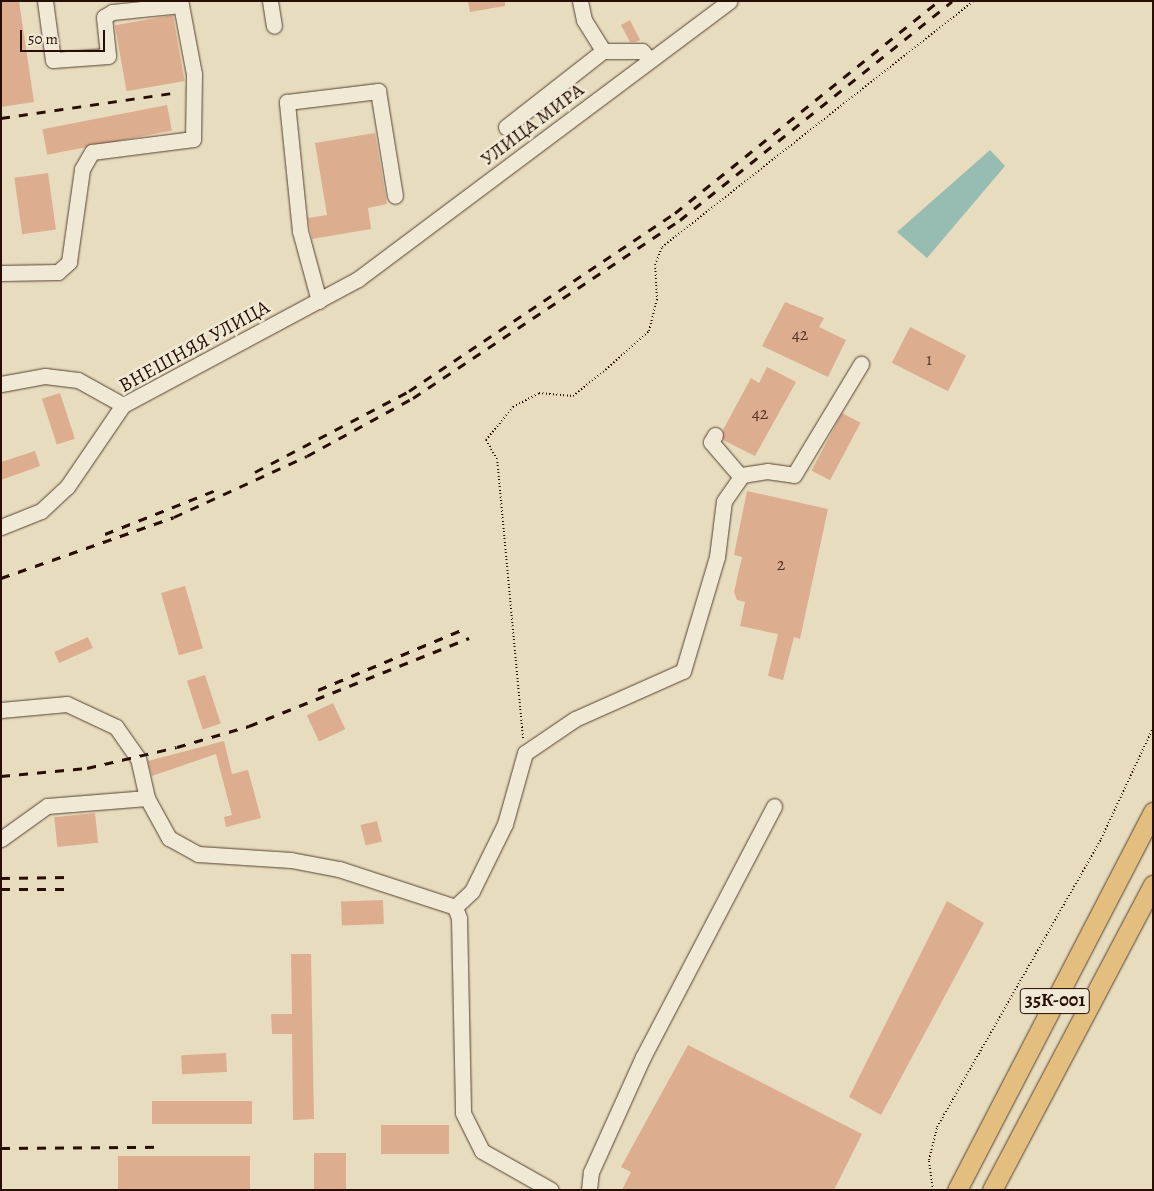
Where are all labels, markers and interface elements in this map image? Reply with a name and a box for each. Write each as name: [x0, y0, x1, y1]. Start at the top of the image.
scale bar: [22, 20, 108, 52]
text: 50 m: [28, 29, 58, 49]
street label: УЛИЦА МИРА: [476, 77, 588, 171]
street label: ВНЕШНЯЯ УЛИЦА: [115, 295, 273, 397]
house number: 42: [792, 323, 808, 345]
house number: 1: [926, 348, 932, 370]
house number: 42: [752, 402, 768, 424]
house number: 2: [777, 553, 785, 575]
road number: 35К-001: [1019, 984, 1091, 1018]

